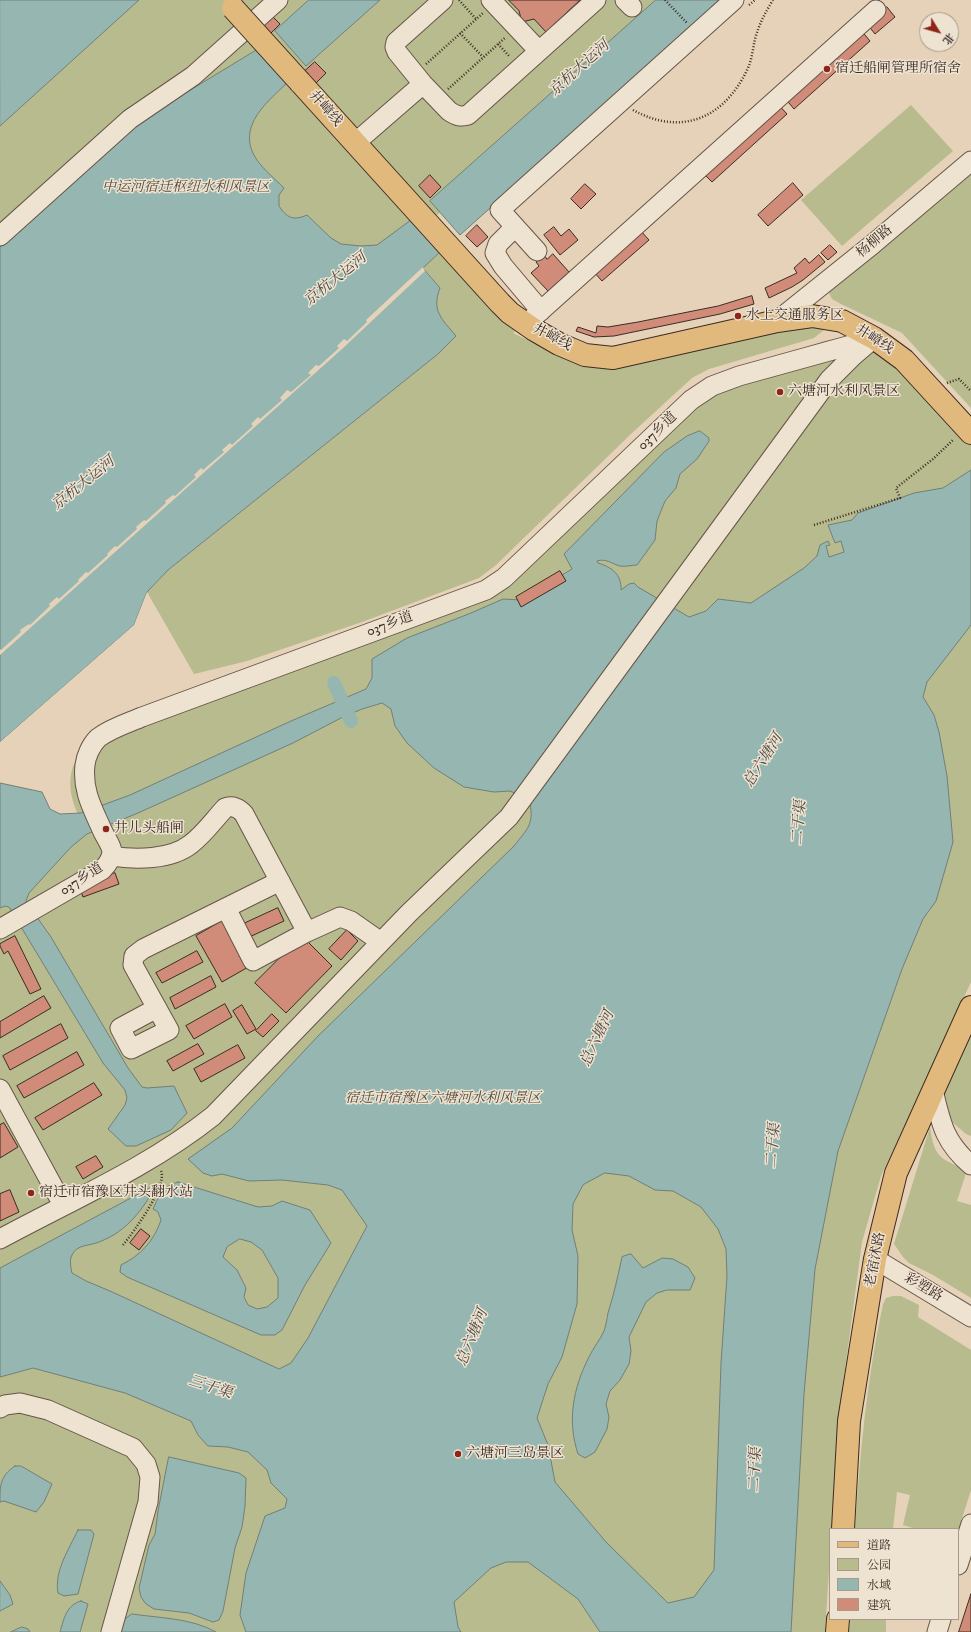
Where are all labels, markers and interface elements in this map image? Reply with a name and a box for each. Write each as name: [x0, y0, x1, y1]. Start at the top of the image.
north arrow: [919, 12, 959, 52]
text: 北: [939, 30, 957, 47]
water label: 京杭大运河: [546, 37, 614, 101]
place label: 宿迁船闸管理所宿舍: [835, 61, 961, 77]
marker: 宿迁船闸管理所宿舍: [822, 64, 832, 74]
street label: 井嶂线: [305, 88, 345, 130]
park label: 中运河宿迁枢纽水利风景区: [102, 180, 270, 196]
street label: 杨柳路: [854, 222, 896, 262]
water label: 京杭大运河: [301, 249, 371, 311]
place label: 水上交通服务区: [746, 308, 844, 324]
marker: 水上交通服务区: [733, 311, 743, 321]
street label: 井嶂线: [530, 321, 574, 355]
street label: 井嶂线: [852, 322, 896, 358]
place label: 六塘河水利风景区: [788, 384, 900, 400]
marker: 六塘河水利风景区: [775, 387, 785, 397]
street label: 037乡道: [635, 409, 681, 455]
water label: 京杭大运河: [49, 453, 119, 515]
street label: 037乡道: [365, 609, 415, 641]
water label: 总六塘河: [740, 731, 788, 791]
water label: 二干渠: [789, 800, 811, 846]
place label: 井儿头船闸: [114, 821, 184, 837]
marker: 井儿头船闸: [101, 824, 111, 834]
street label: 037乡道: [57, 860, 107, 900]
water label: 总六塘河: [577, 1008, 619, 1070]
park label: 宿迁市宿豫区六塘河水利风景区: [345, 1091, 541, 1107]
water label: 二干渠: [763, 1123, 785, 1169]
place label: 宿迁市宿豫区井头翻水站: [39, 1185, 193, 1201]
marker: 宿迁市宿豫区井头翻水站: [26, 1188, 36, 1198]
street label: 老宿沭路: [862, 1231, 890, 1289]
street label: 彩塑路: [901, 1270, 945, 1306]
water label: 总六塘河: [453, 1307, 493, 1369]
water label: 三干渠: [186, 1372, 234, 1404]
place label: 六塘河三岛景区: [466, 1446, 564, 1462]
water label: 二干渠: [746, 1447, 766, 1493]
marker: 六塘河三岛景区: [453, 1449, 463, 1459]
legend: [829, 1528, 959, 1620]
text: 道路: [867, 1538, 891, 1553]
text: 公园: [867, 1558, 891, 1573]
text: 水域: [867, 1578, 891, 1593]
text: 建筑: [867, 1598, 891, 1613]

